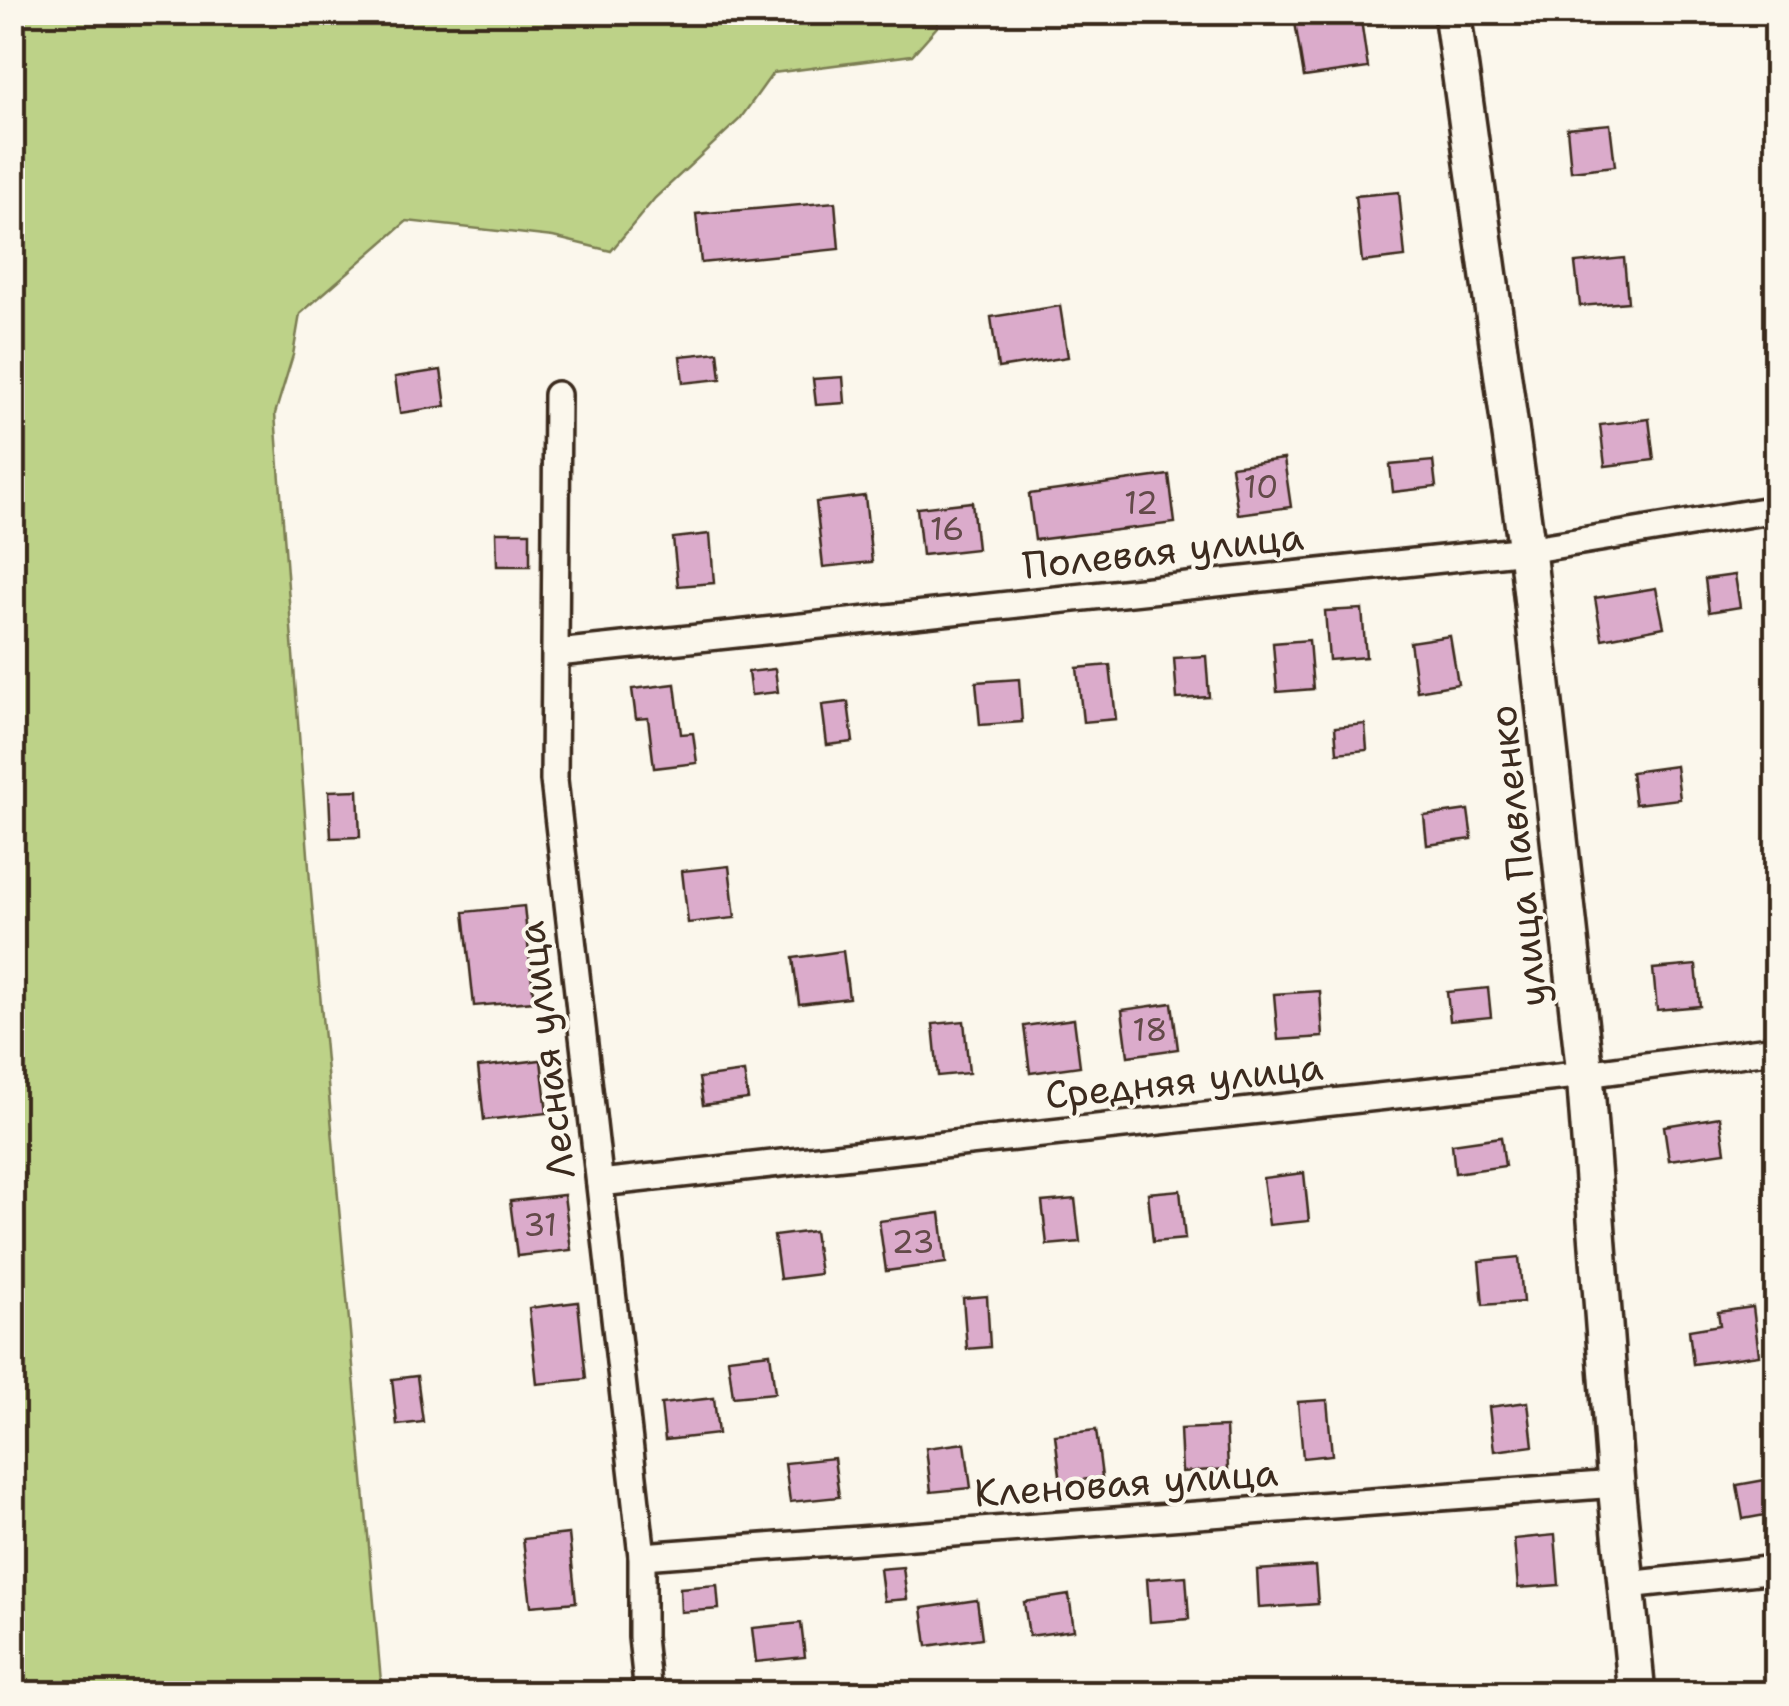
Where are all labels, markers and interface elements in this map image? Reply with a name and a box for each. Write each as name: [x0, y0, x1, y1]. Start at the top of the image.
house number: 10: [1244, 465, 1278, 508]
house number: 12: [1124, 481, 1158, 524]
house number: 16: [930, 507, 964, 550]
street label: Полевая улица: [1020, 510, 1306, 591]
street label: улица Павленко: [1476, 703, 1559, 1009]
street label: Лесная улица: [504, 918, 587, 1182]
house number: 18: [1132, 1008, 1168, 1051]
street label: Средняя улица: [1042, 1041, 1326, 1120]
house number: 31: [523, 1203, 557, 1246]
house number: 23: [891, 1220, 935, 1263]
street label: Кленовая улица: [972, 1446, 1280, 1519]

